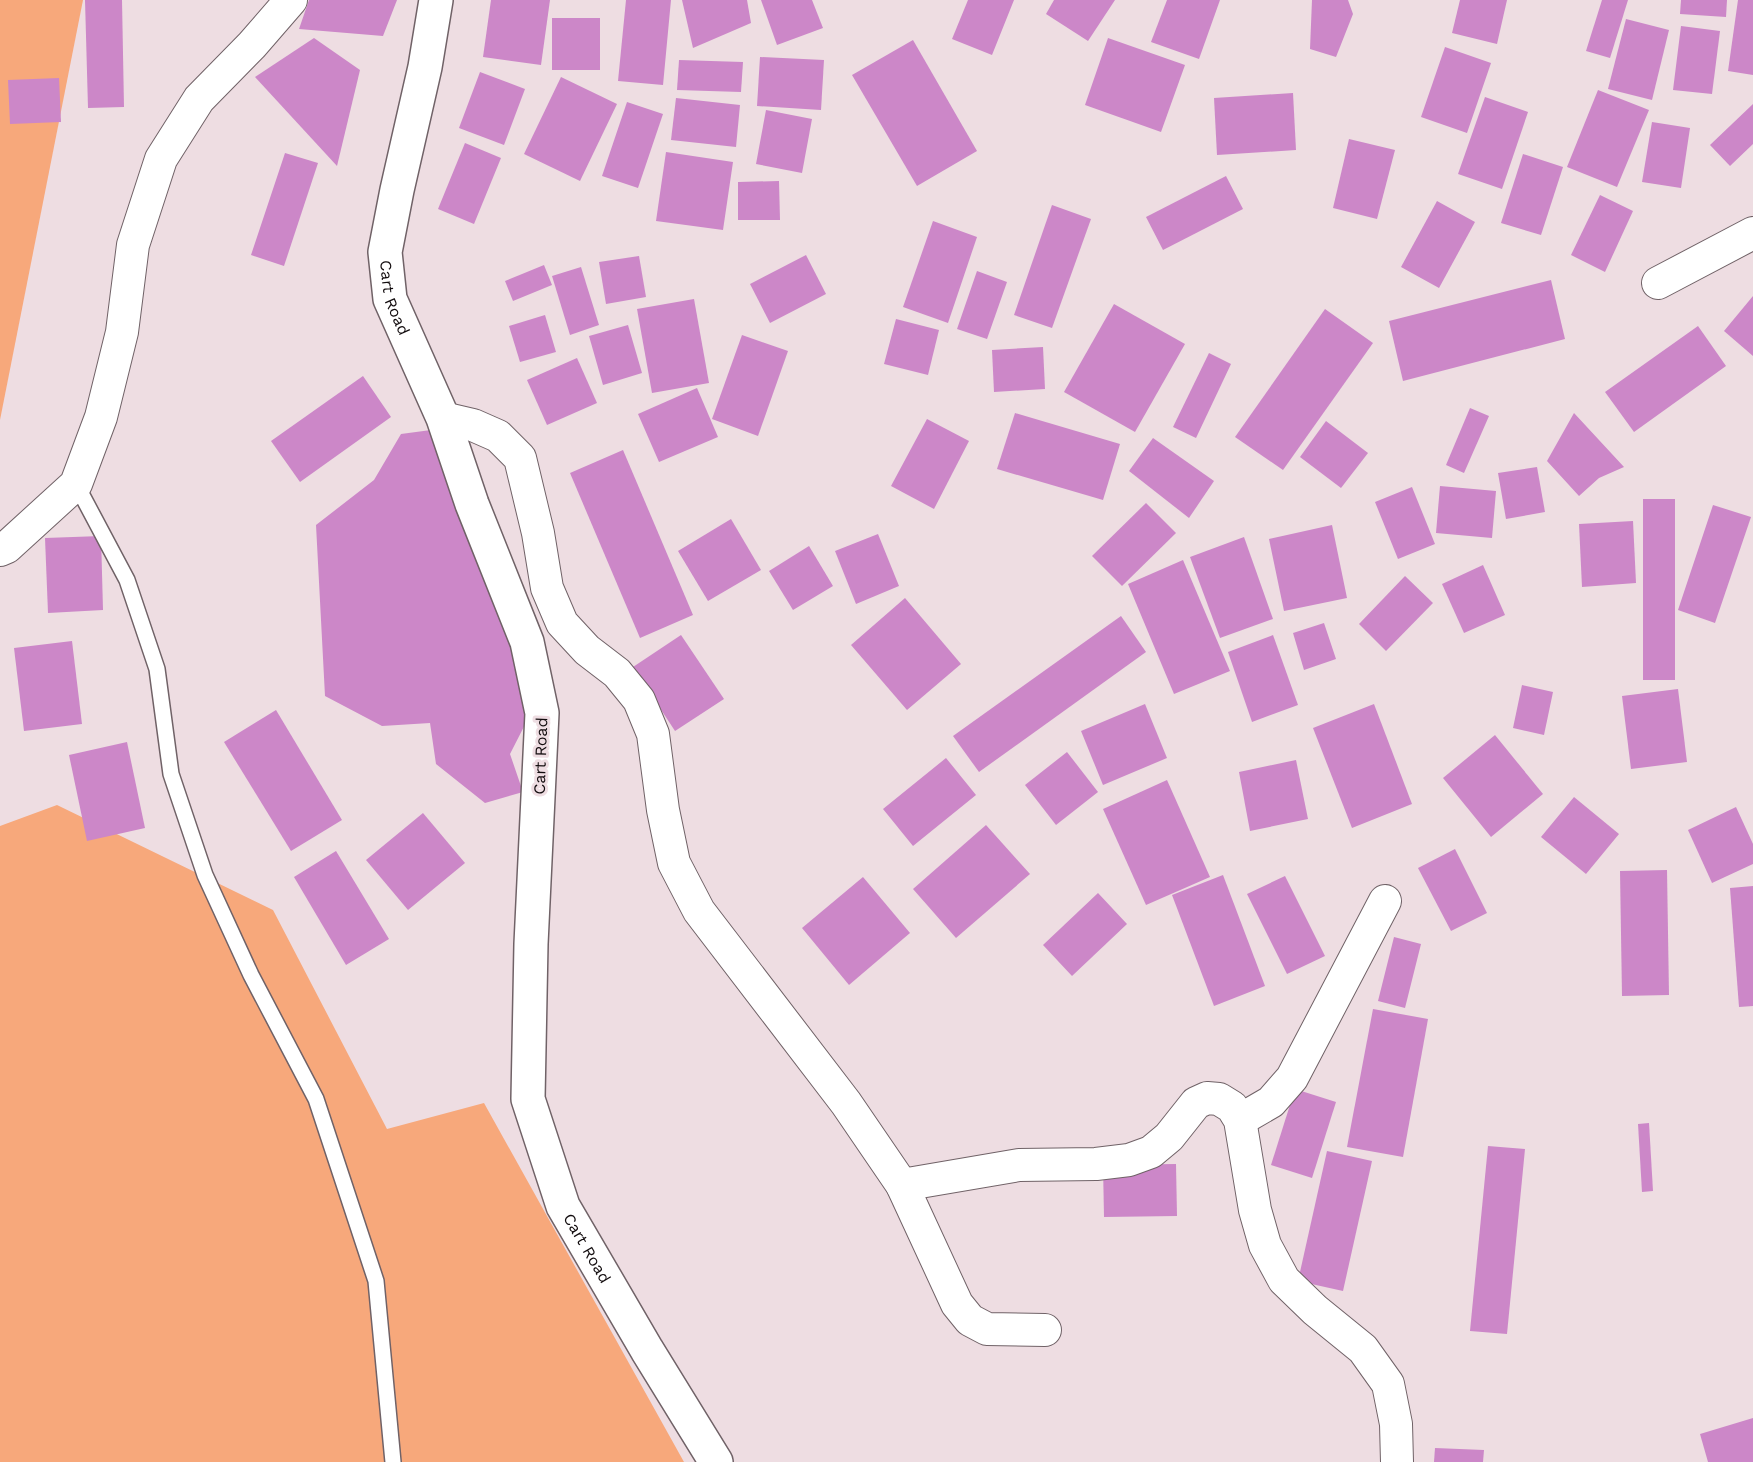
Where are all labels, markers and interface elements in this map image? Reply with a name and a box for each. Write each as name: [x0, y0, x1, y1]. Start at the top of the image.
street label: Cart Road: [376, 259, 414, 338]
street label: Cart Road: [530, 717, 551, 795]
street label: Cart Road: [559, 1210, 615, 1286]

